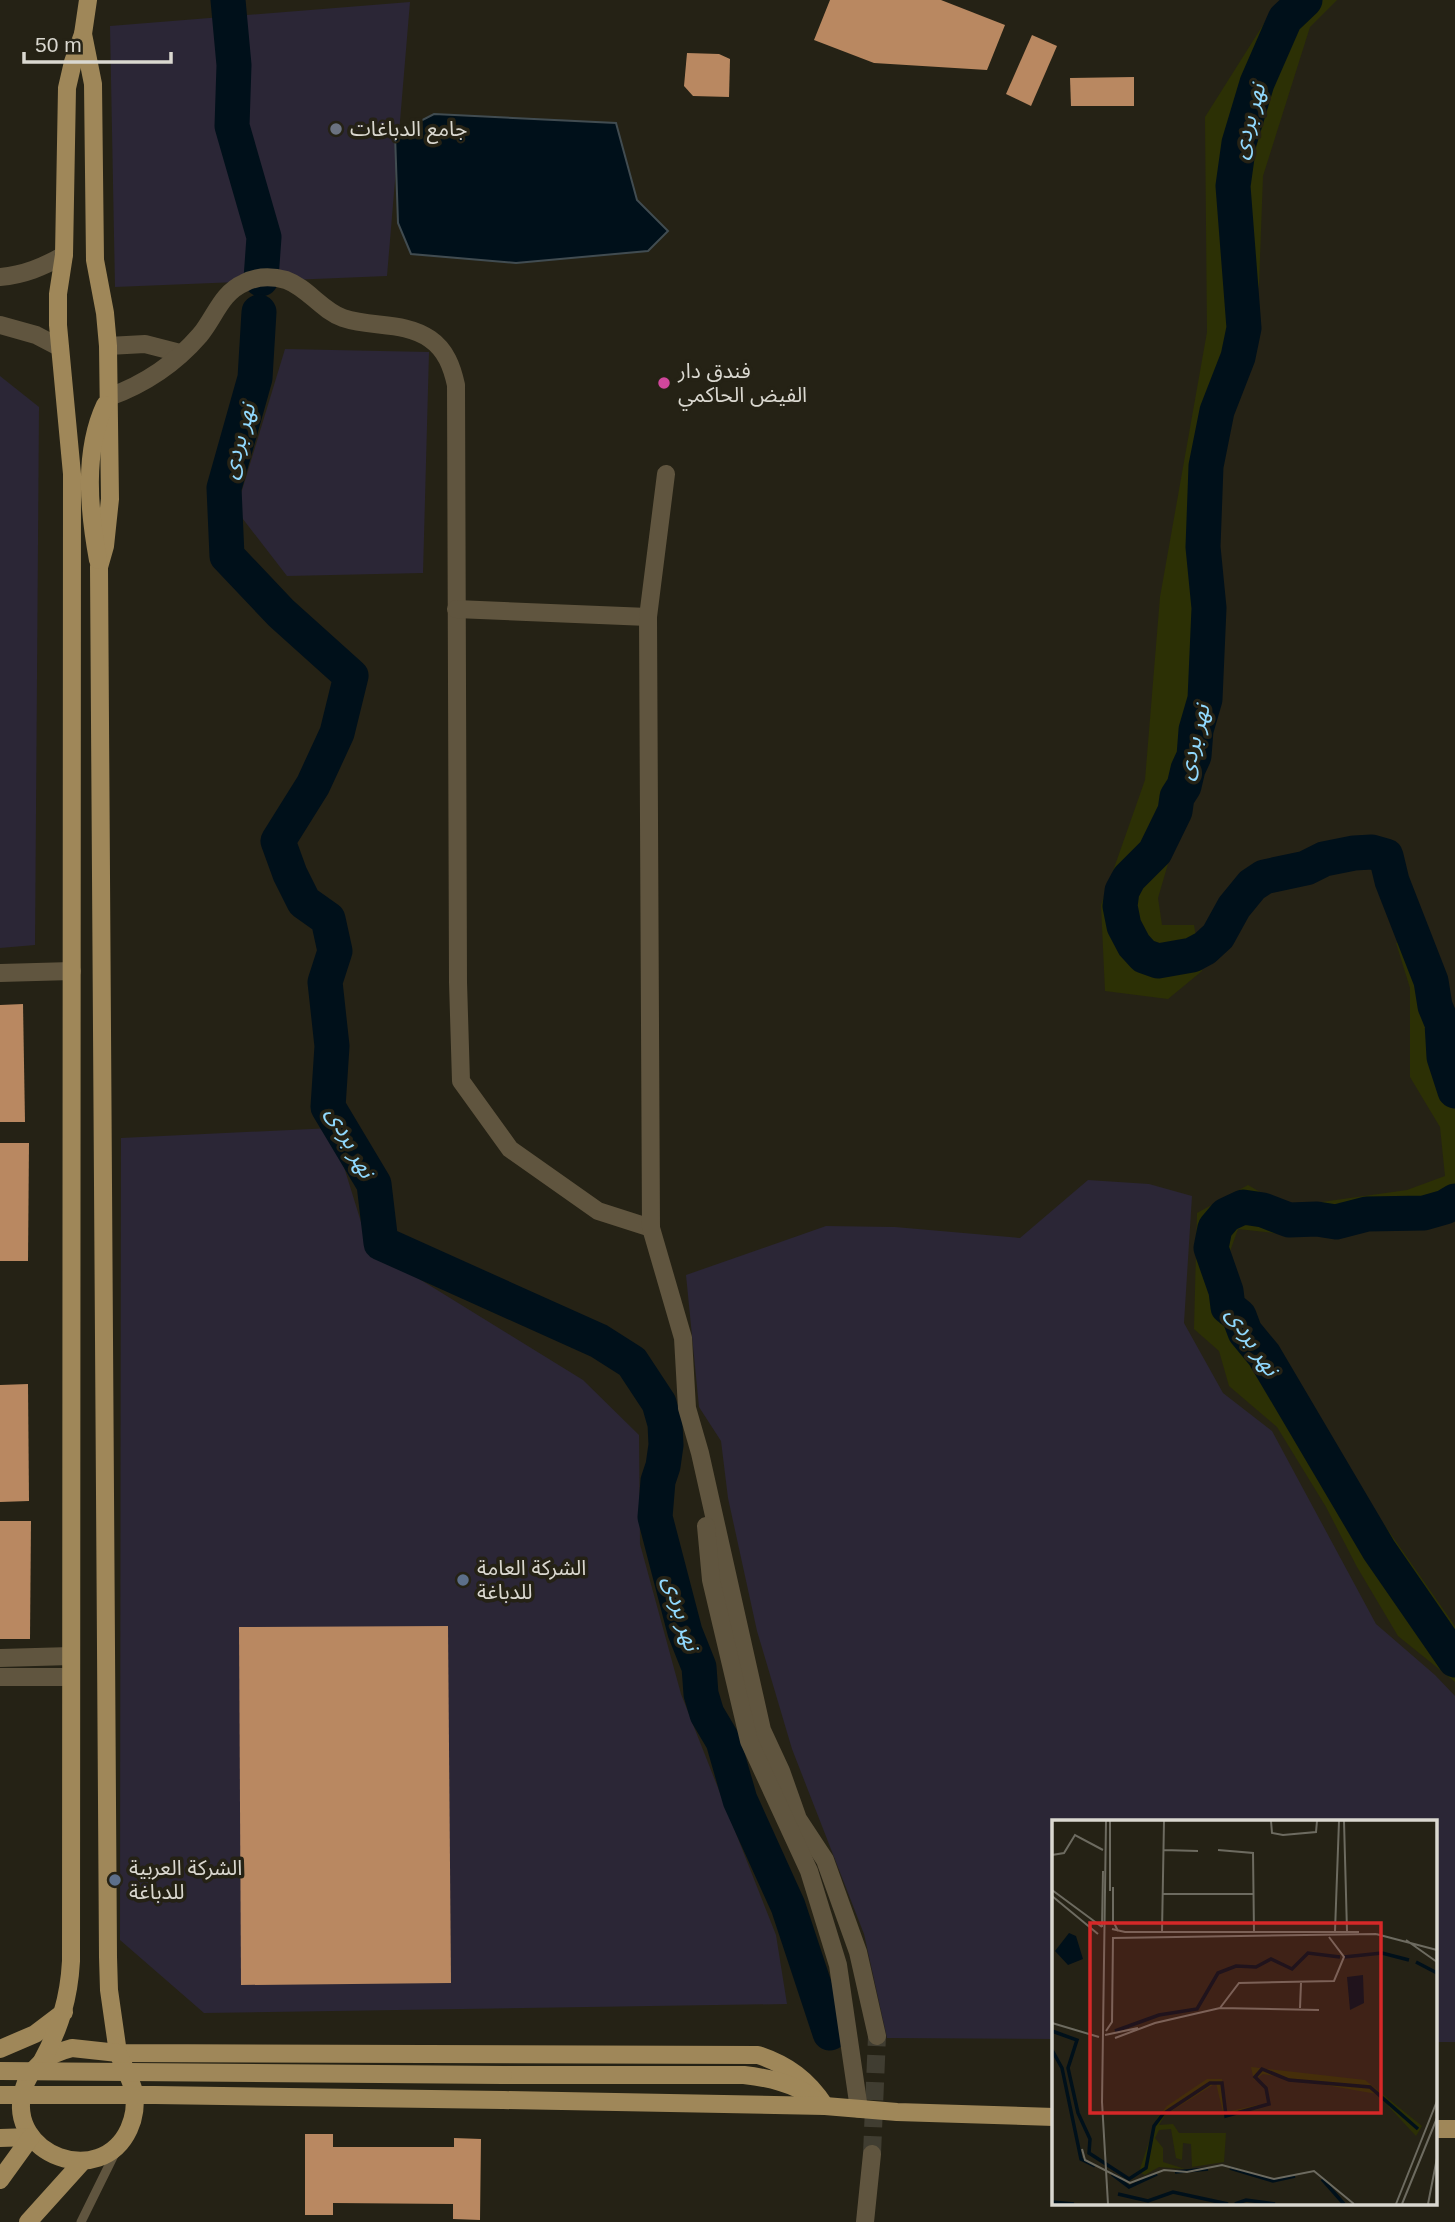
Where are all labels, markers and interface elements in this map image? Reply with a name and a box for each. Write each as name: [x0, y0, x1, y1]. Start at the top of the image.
scale bar: [24, 21, 172, 65]
text: 50 m: [35, 33, 82, 56]
water label: نهر بردى: [1226, 79, 1272, 162]
place label: جامع الدباغات: [350, 117, 467, 144]
marker: جامع الدباغات: [328, 121, 344, 137]
place label: فندق دار الفيض الحاكمي: [677, 359, 807, 411]
marker: فندق دار الفيض الحاكمي: [656, 375, 672, 391]
water label: نهر بردى: [216, 399, 262, 482]
water label: نهر بردى: [1171, 700, 1216, 782]
water label: نهر بردى: [321, 1102, 381, 1184]
water label: نهر بردى: [1220, 1302, 1286, 1382]
place label: الشركة العامة للدباغة: [477, 1556, 586, 1603]
marker: الشركة العامة للدباغة: [455, 1572, 471, 1588]
water label: نهر بردى: [657, 1573, 706, 1656]
inset map: [1052, 1820, 1438, 2204]
place label: الشركة العربية للدباغة: [129, 1856, 242, 1903]
marker: الشركة العربية للدباغة: [107, 1872, 123, 1888]

